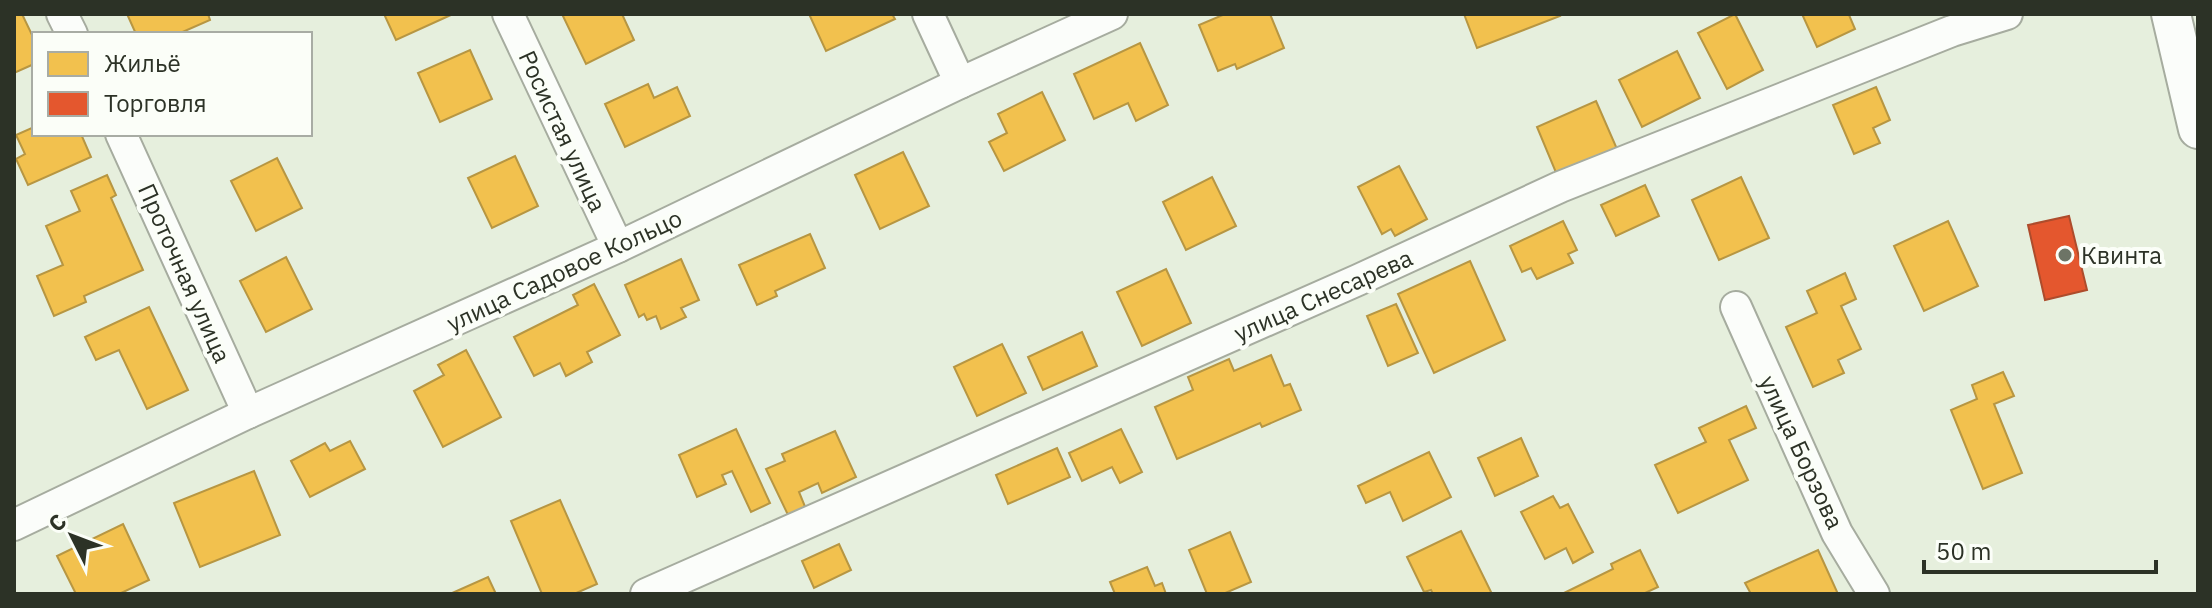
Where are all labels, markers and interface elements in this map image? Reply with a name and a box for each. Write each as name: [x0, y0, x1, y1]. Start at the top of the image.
legend: [32, 32, 312, 136]
street label: Росистая улица: [512, 45, 614, 217]
text: Жильё: [104, 47, 181, 79]
text: Торговля: [104, 87, 207, 119]
street label: Проточная улица: [131, 178, 239, 368]
street label: улица Садовое Кольцо: [441, 201, 687, 339]
place label: Квинта: [2081, 239, 2162, 271]
street label: улица Снесарева: [1229, 241, 1418, 349]
marker: Квинта: [2056, 246, 2074, 264]
street label: улица Борзова: [1752, 370, 1852, 534]
north arrow: [32, 496, 112, 576]
text: С: [41, 507, 72, 537]
scale bar: [1924, 524, 2156, 574]
text: 50 m: [1936, 535, 1991, 567]

